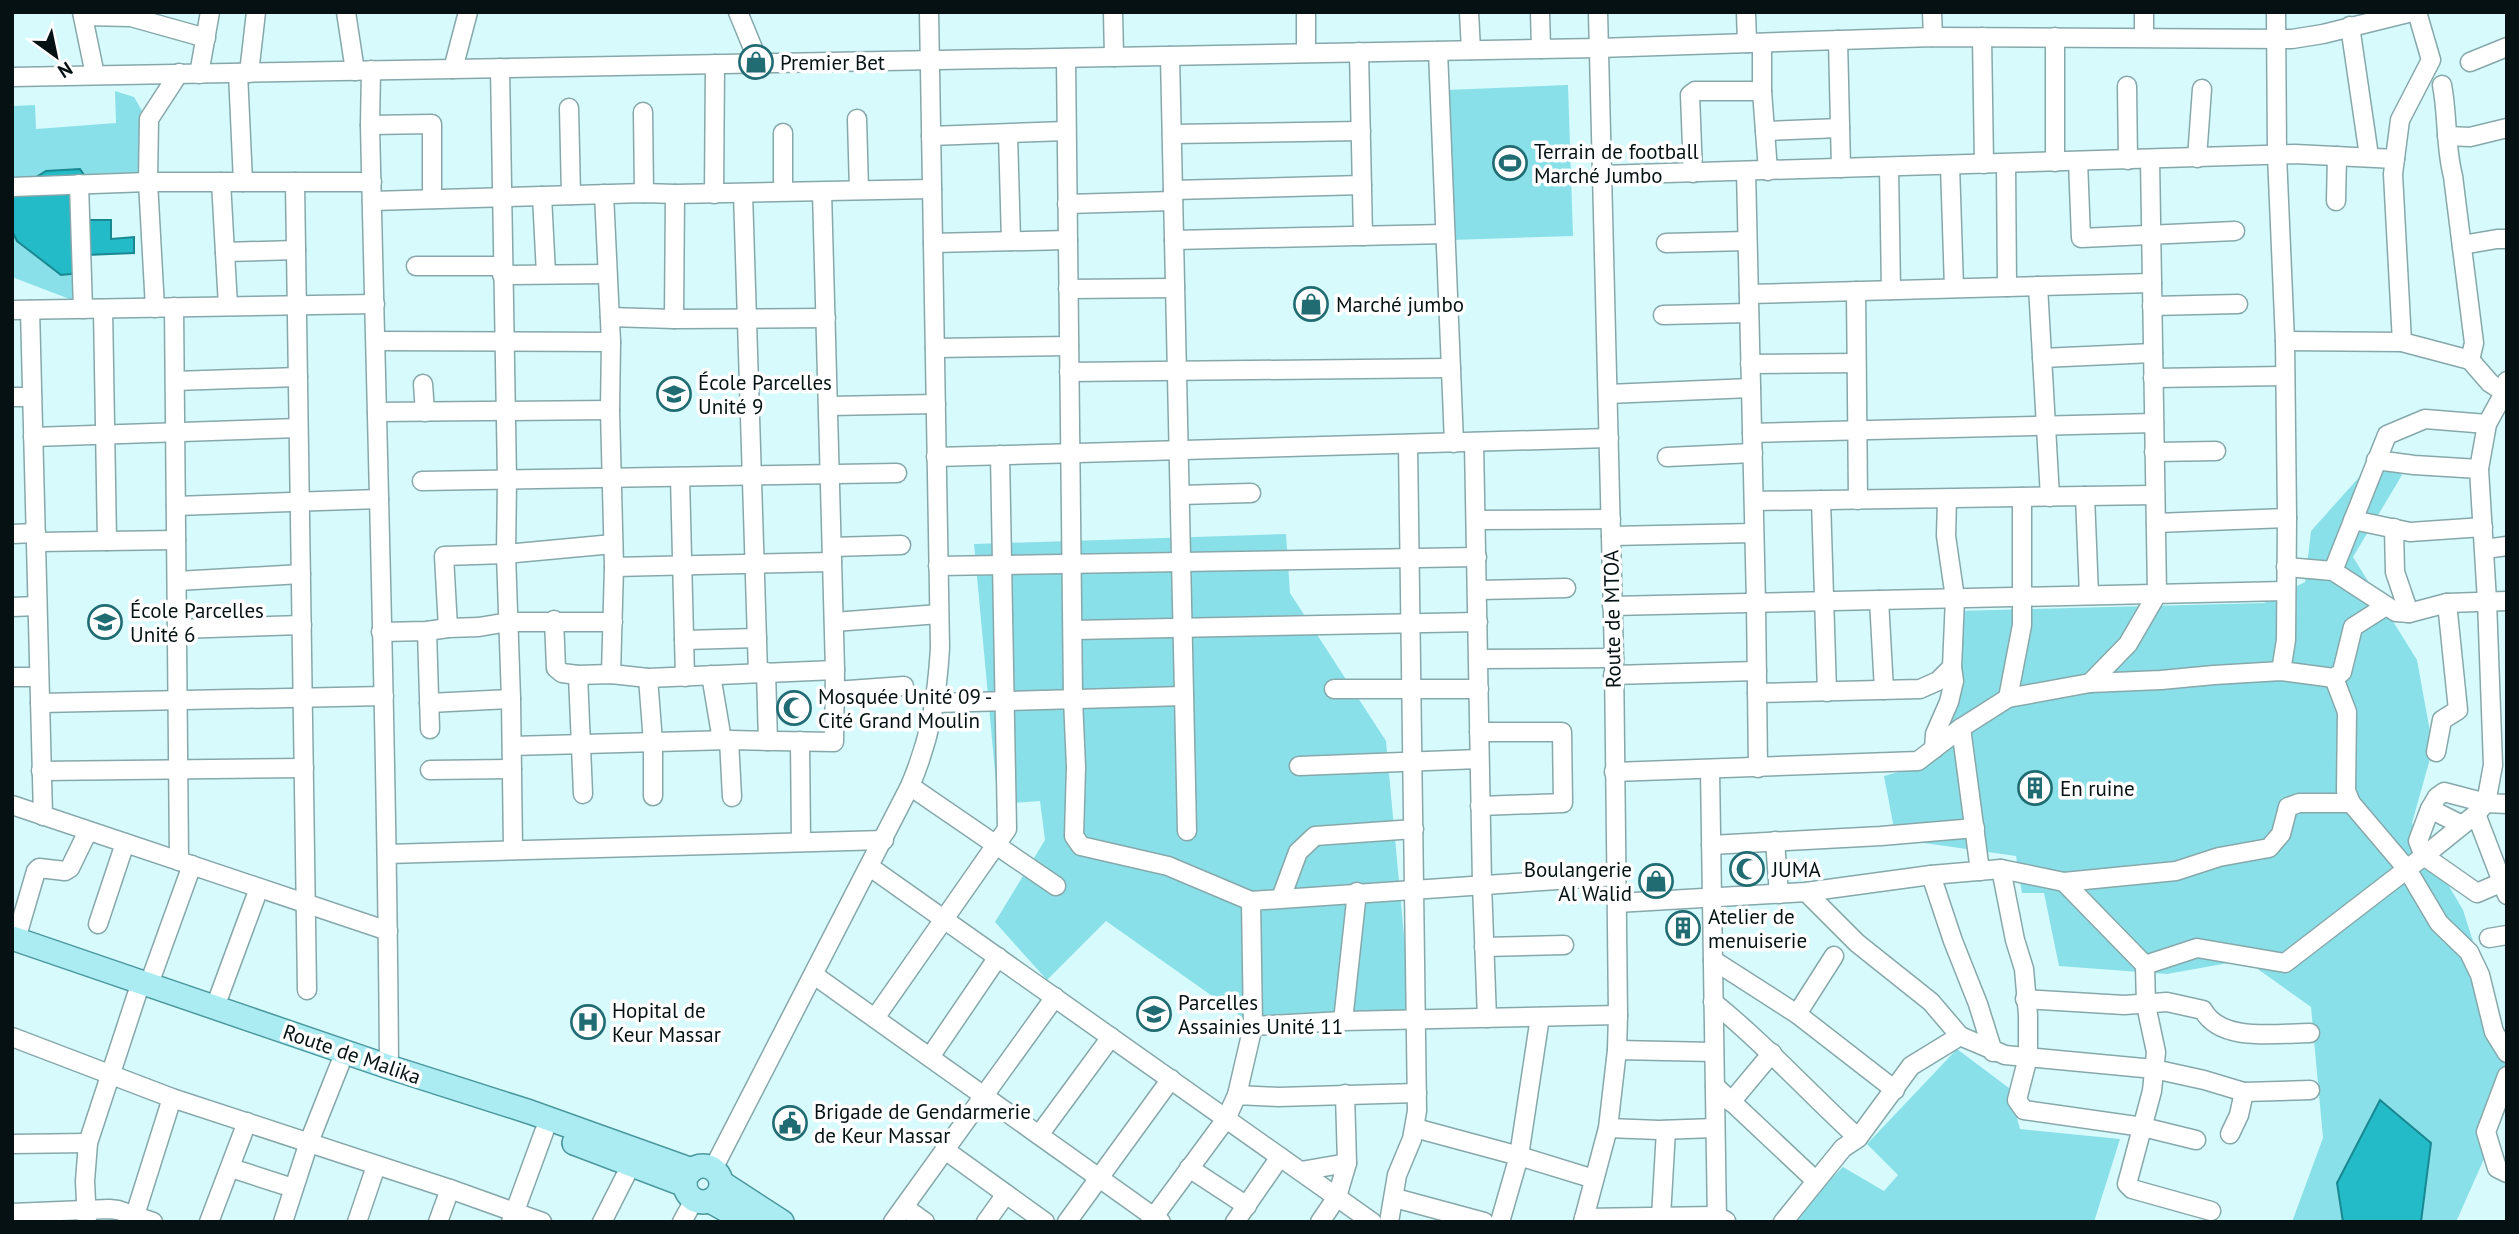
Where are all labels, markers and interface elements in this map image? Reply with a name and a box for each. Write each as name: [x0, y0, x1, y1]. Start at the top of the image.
north arrow: [21, 21, 91, 91]
shop icon: Premier Bet: [737, 43, 775, 81]
place label: Premier Bet: [780, 49, 885, 76]
text: N: [53, 57, 77, 84]
place label: Terrain de football Marché Jumbo: [1534, 138, 1699, 189]
sports icon: Terrain de football Marché Jumbo: [1491, 144, 1529, 182]
shop icon: Marché jumbo: [1292, 285, 1330, 323]
place label: Marché jumbo: [1336, 291, 1464, 318]
place label: École Parcelles Unité 9: [698, 369, 832, 420]
school or university icon: École Parcelles Unité 9: [655, 375, 693, 413]
street label: Route de MTOA: [1597, 549, 1627, 688]
place label: École Parcelles Unité 6: [130, 597, 264, 648]
school or university icon: École Parcelles Unité 6: [86, 603, 124, 641]
place label: Mosquée Unité 09 - Cité Grand Moulin: [818, 683, 992, 734]
mosque icon: Mosquée Unité 09 - Cité Grand Moulin: [775, 689, 813, 727]
building icon: En ruine: [2016, 769, 2054, 807]
place label: En ruine: [2060, 775, 2135, 802]
mosque icon: JUMA: [1728, 850, 1766, 888]
place label: Boulangerie Al Walid: [1524, 856, 1632, 907]
place label: JUMA: [1771, 856, 1821, 883]
shop icon: Boulangerie Al Walid: [1637, 862, 1675, 900]
place label: Atelier de menuiserie: [1708, 903, 1807, 954]
building icon: Atelier de menuiserie: [1664, 909, 1702, 947]
place label: Parcelles Assainies Unité 11: [1178, 989, 1343, 1040]
school or university icon: Parcelles Assainies Unité 11: [1135, 995, 1173, 1033]
place label: Hopital de Keur Massar: [612, 997, 721, 1048]
hospital icon: Hopital de Keur Massar: [569, 1003, 607, 1041]
street label: Route de Malika: [279, 1018, 425, 1090]
place label: Brigade de Gendarmerie de Keur Massar: [814, 1098, 1031, 1149]
public building icon: Brigade de Gendarmerie de Keur Massar: [771, 1104, 809, 1142]

